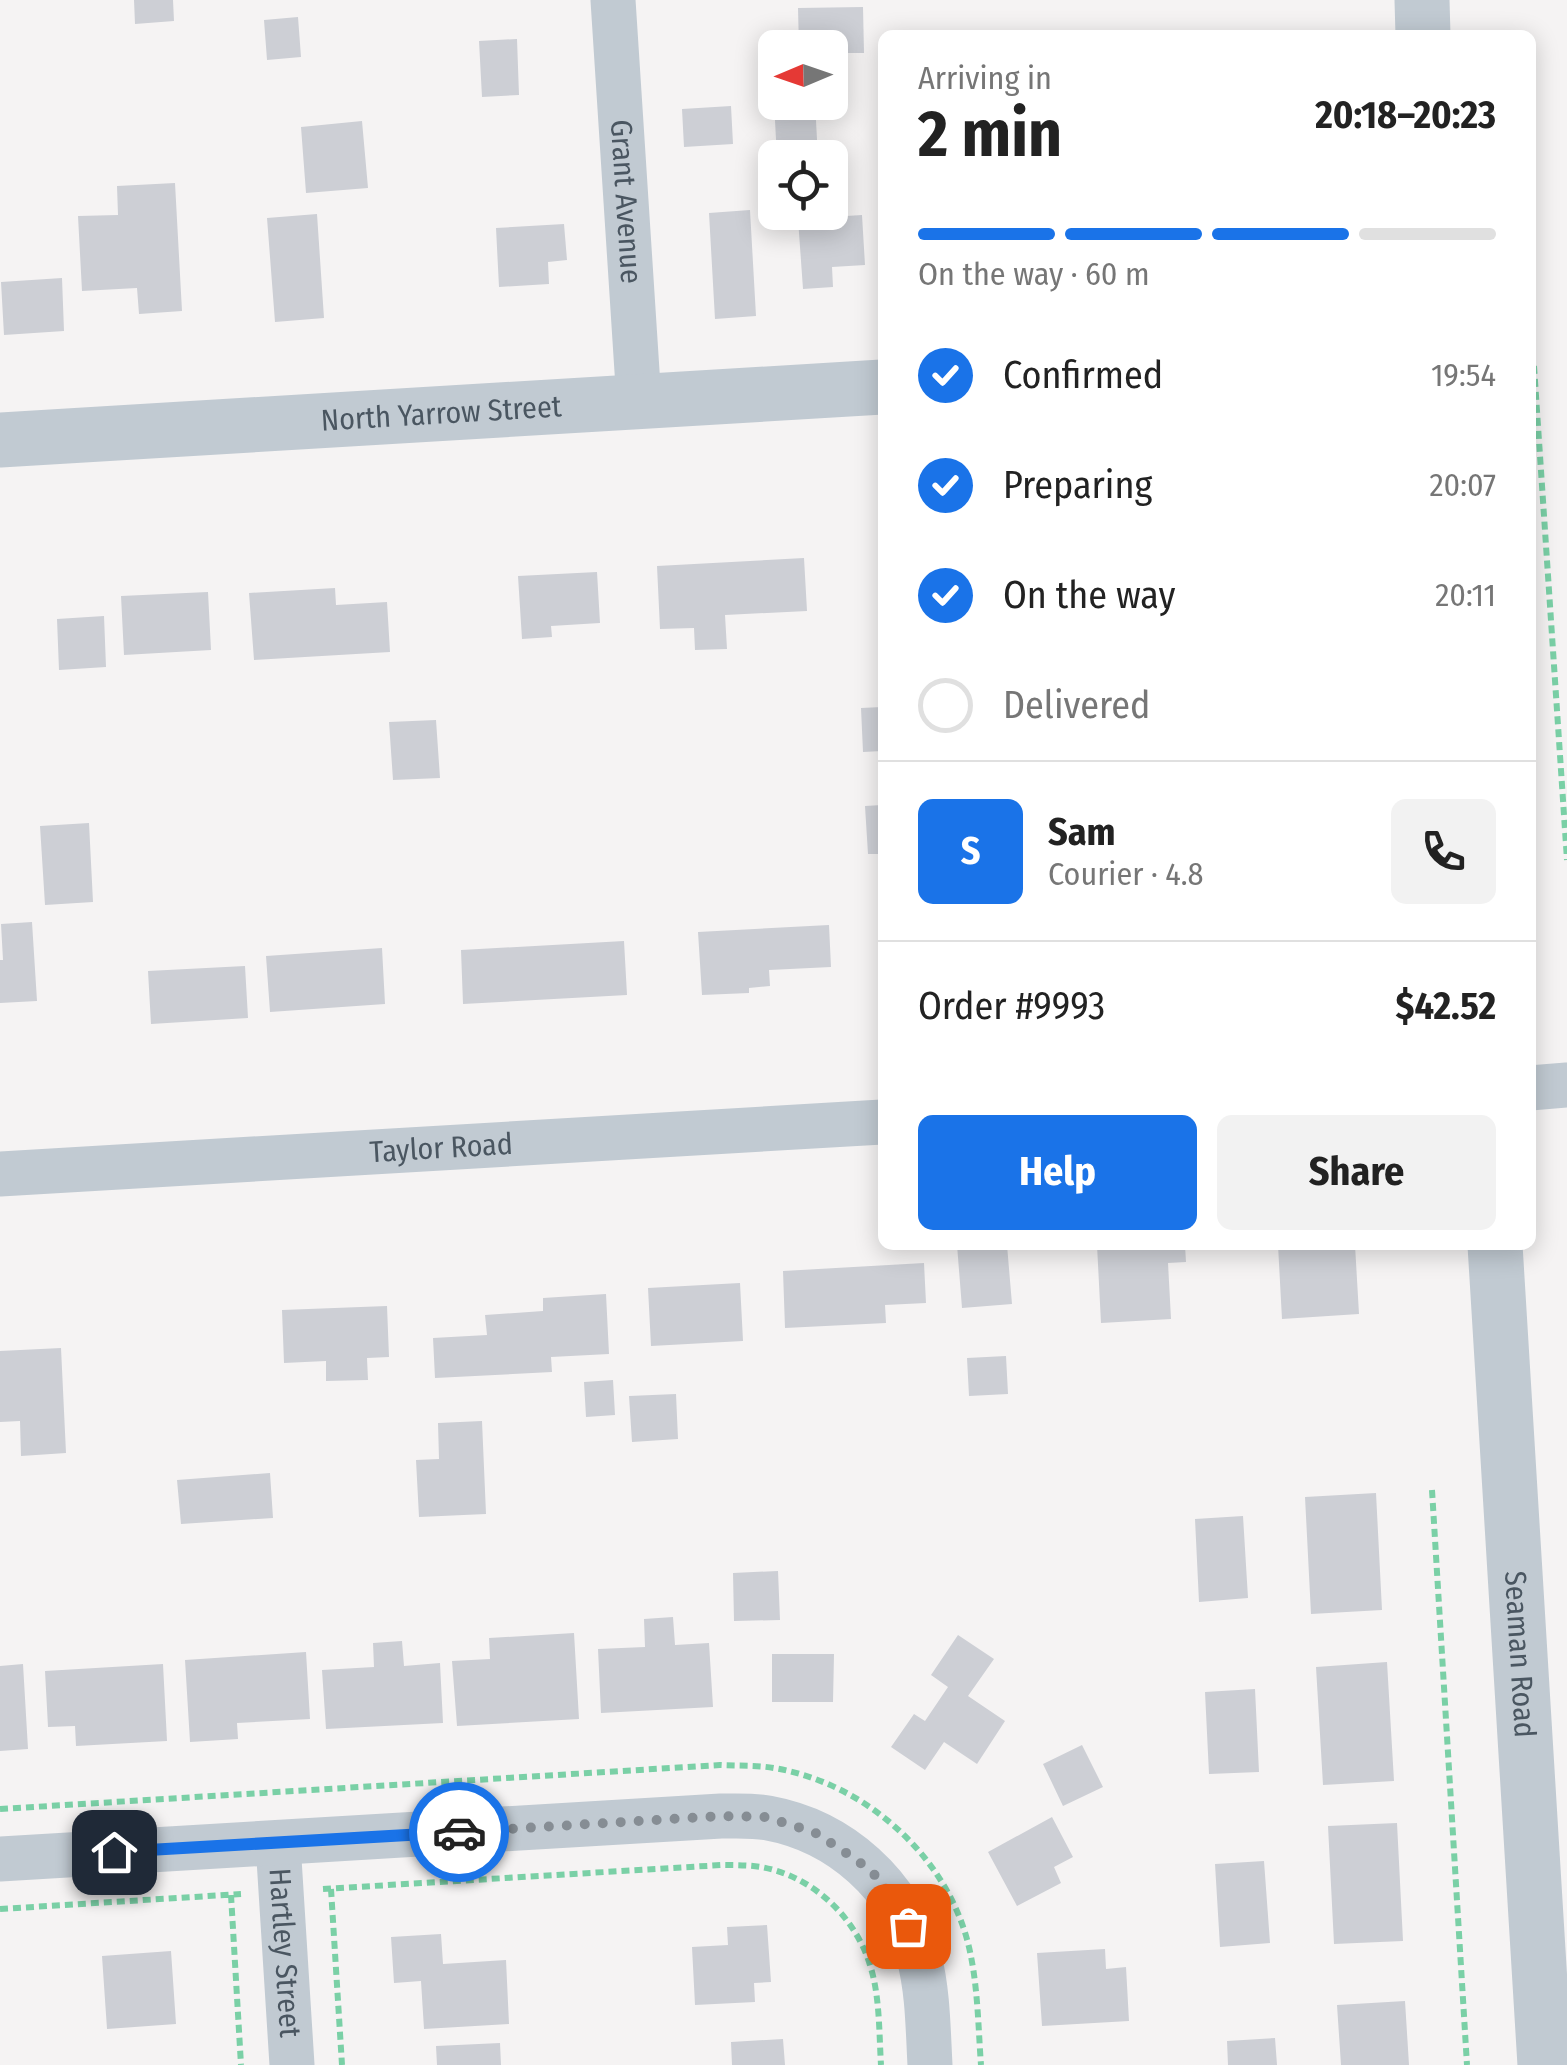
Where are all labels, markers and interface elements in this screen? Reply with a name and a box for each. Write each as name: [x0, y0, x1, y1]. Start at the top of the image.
north arrow: [758, 30, 848, 120]
map controls: [758, 30, 848, 230]
text: Arriving in: [918, 59, 1052, 97]
text: 20:18–20:23: [1315, 92, 1496, 138]
text: 2 min: [918, 95, 1062, 173]
street label: Grant Avenue: [603, 118, 649, 285]
button: locate: [758, 140, 848, 230]
text: On the way · 60 m: [918, 255, 1150, 293]
icon: check: [918, 348, 973, 403]
text: Confirmed: [1003, 352, 1163, 398]
text: 19:54: [1431, 356, 1496, 394]
street label: North Yarrow Street: [320, 388, 563, 439]
icon: check: [918, 458, 973, 513]
text: Preparing: [1003, 462, 1152, 508]
text: 20:07: [1429, 466, 1496, 504]
icon: check: [918, 568, 973, 623]
text: On the way: [1003, 572, 1175, 618]
text: 20:11: [1435, 576, 1496, 614]
text: Delivered: [1003, 682, 1150, 728]
button: phone: [1391, 799, 1496, 904]
text: Sam: [1048, 809, 1116, 855]
text: S: [961, 828, 980, 874]
text: Courier · 4.8: [1048, 855, 1204, 893]
text: Order #9993: [918, 983, 1105, 1029]
text: $42.52: [1395, 983, 1496, 1029]
button: Help: [918, 1115, 1197, 1230]
button: Share: [1217, 1115, 1496, 1230]
street label: Taylor Road: [369, 1126, 514, 1170]
street label: Seaman Road: [1497, 1570, 1543, 1739]
courier: [409, 1782, 509, 1882]
icon: car: [432, 1805, 487, 1860]
pin: [72, 1810, 157, 1895]
icon: home: [87, 1825, 142, 1880]
street label: Hartley Street: [262, 1867, 308, 2039]
pin: [866, 1884, 951, 1969]
icon: bag: [881, 1899, 936, 1954]

